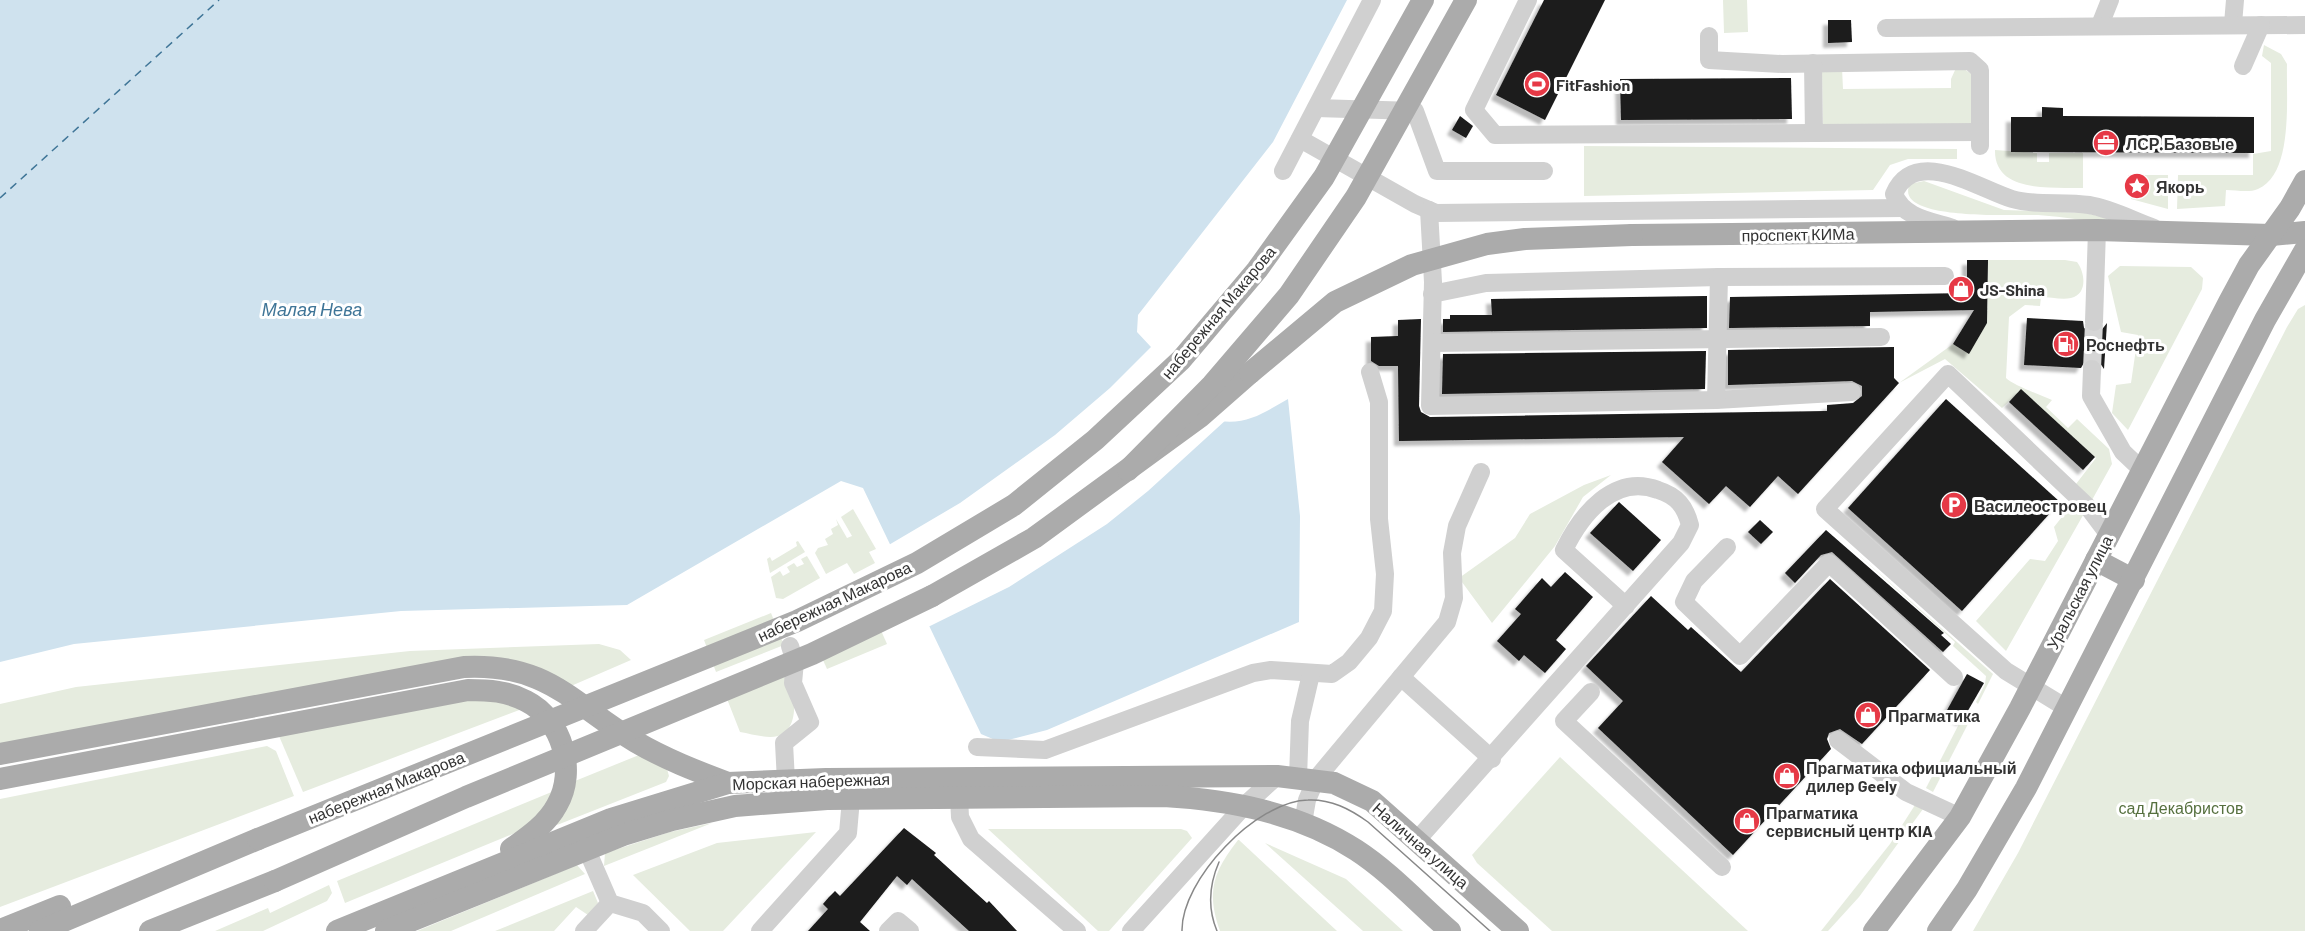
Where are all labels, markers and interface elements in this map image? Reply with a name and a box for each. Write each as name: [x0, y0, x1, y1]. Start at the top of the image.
sports icon: FitFashion: [1522, 69, 1552, 99]
place label: FitFashion: [1556, 75, 1630, 94]
office icon: ЛСР.Базовые: [2091, 128, 2121, 158]
place label: ЛСР.Базовые: [2126, 134, 2234, 153]
place icon: Якорь: [2122, 171, 2152, 201]
place label: Якорь: [2156, 177, 2205, 196]
street label: проспект КИМа: [1741, 224, 1855, 244]
street label: набережная Макарова: [1157, 242, 1279, 382]
shop icon: JS-Shina: [1946, 274, 1976, 304]
place label: JS-Shina: [1980, 280, 2045, 299]
water label: Малая Нева: [262, 298, 362, 320]
fuel station icon: Роснефть: [2051, 329, 2081, 359]
place label: Роснефть: [2086, 335, 2165, 354]
parking icon: Василеостровец: [1939, 490, 1969, 520]
place label: Василеостровец: [1974, 496, 2106, 515]
street label: Уральская улица: [2042, 532, 2116, 652]
street label: набережная Макарова: [754, 557, 914, 645]
shop icon: Прагматика: [1853, 700, 1883, 730]
place label: Прагматика: [1888, 706, 1980, 725]
street label: набережная Макарова: [305, 747, 467, 827]
place label: Прагматика официальный дилер Geely: [1806, 758, 2016, 795]
shop icon: Прагматика официальный дилер Geely: [1772, 761, 1802, 791]
street label: Морская набережная: [732, 769, 890, 793]
street label: Наличная улица: [1369, 798, 1473, 892]
park label: сад Декабристов: [2119, 798, 2243, 817]
place label: Прагматика сервисный центр KIA: [1766, 803, 1933, 840]
shop icon: Прагматика сервисный центр KIA: [1732, 806, 1762, 836]

